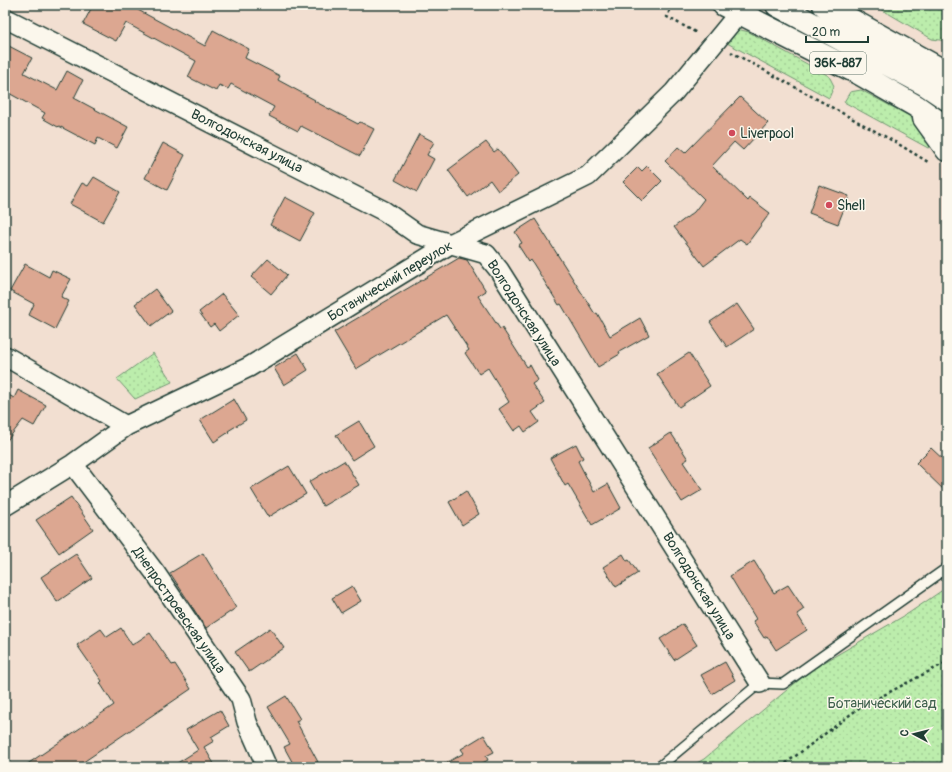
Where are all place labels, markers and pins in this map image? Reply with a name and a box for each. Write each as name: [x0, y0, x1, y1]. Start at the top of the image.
place label: Liverpool: [740, 125, 794, 142]
marker: Liverpool: [727, 128, 737, 138]
place label: Shell: [837, 197, 865, 214]
marker: Shell: [824, 200, 834, 210]

